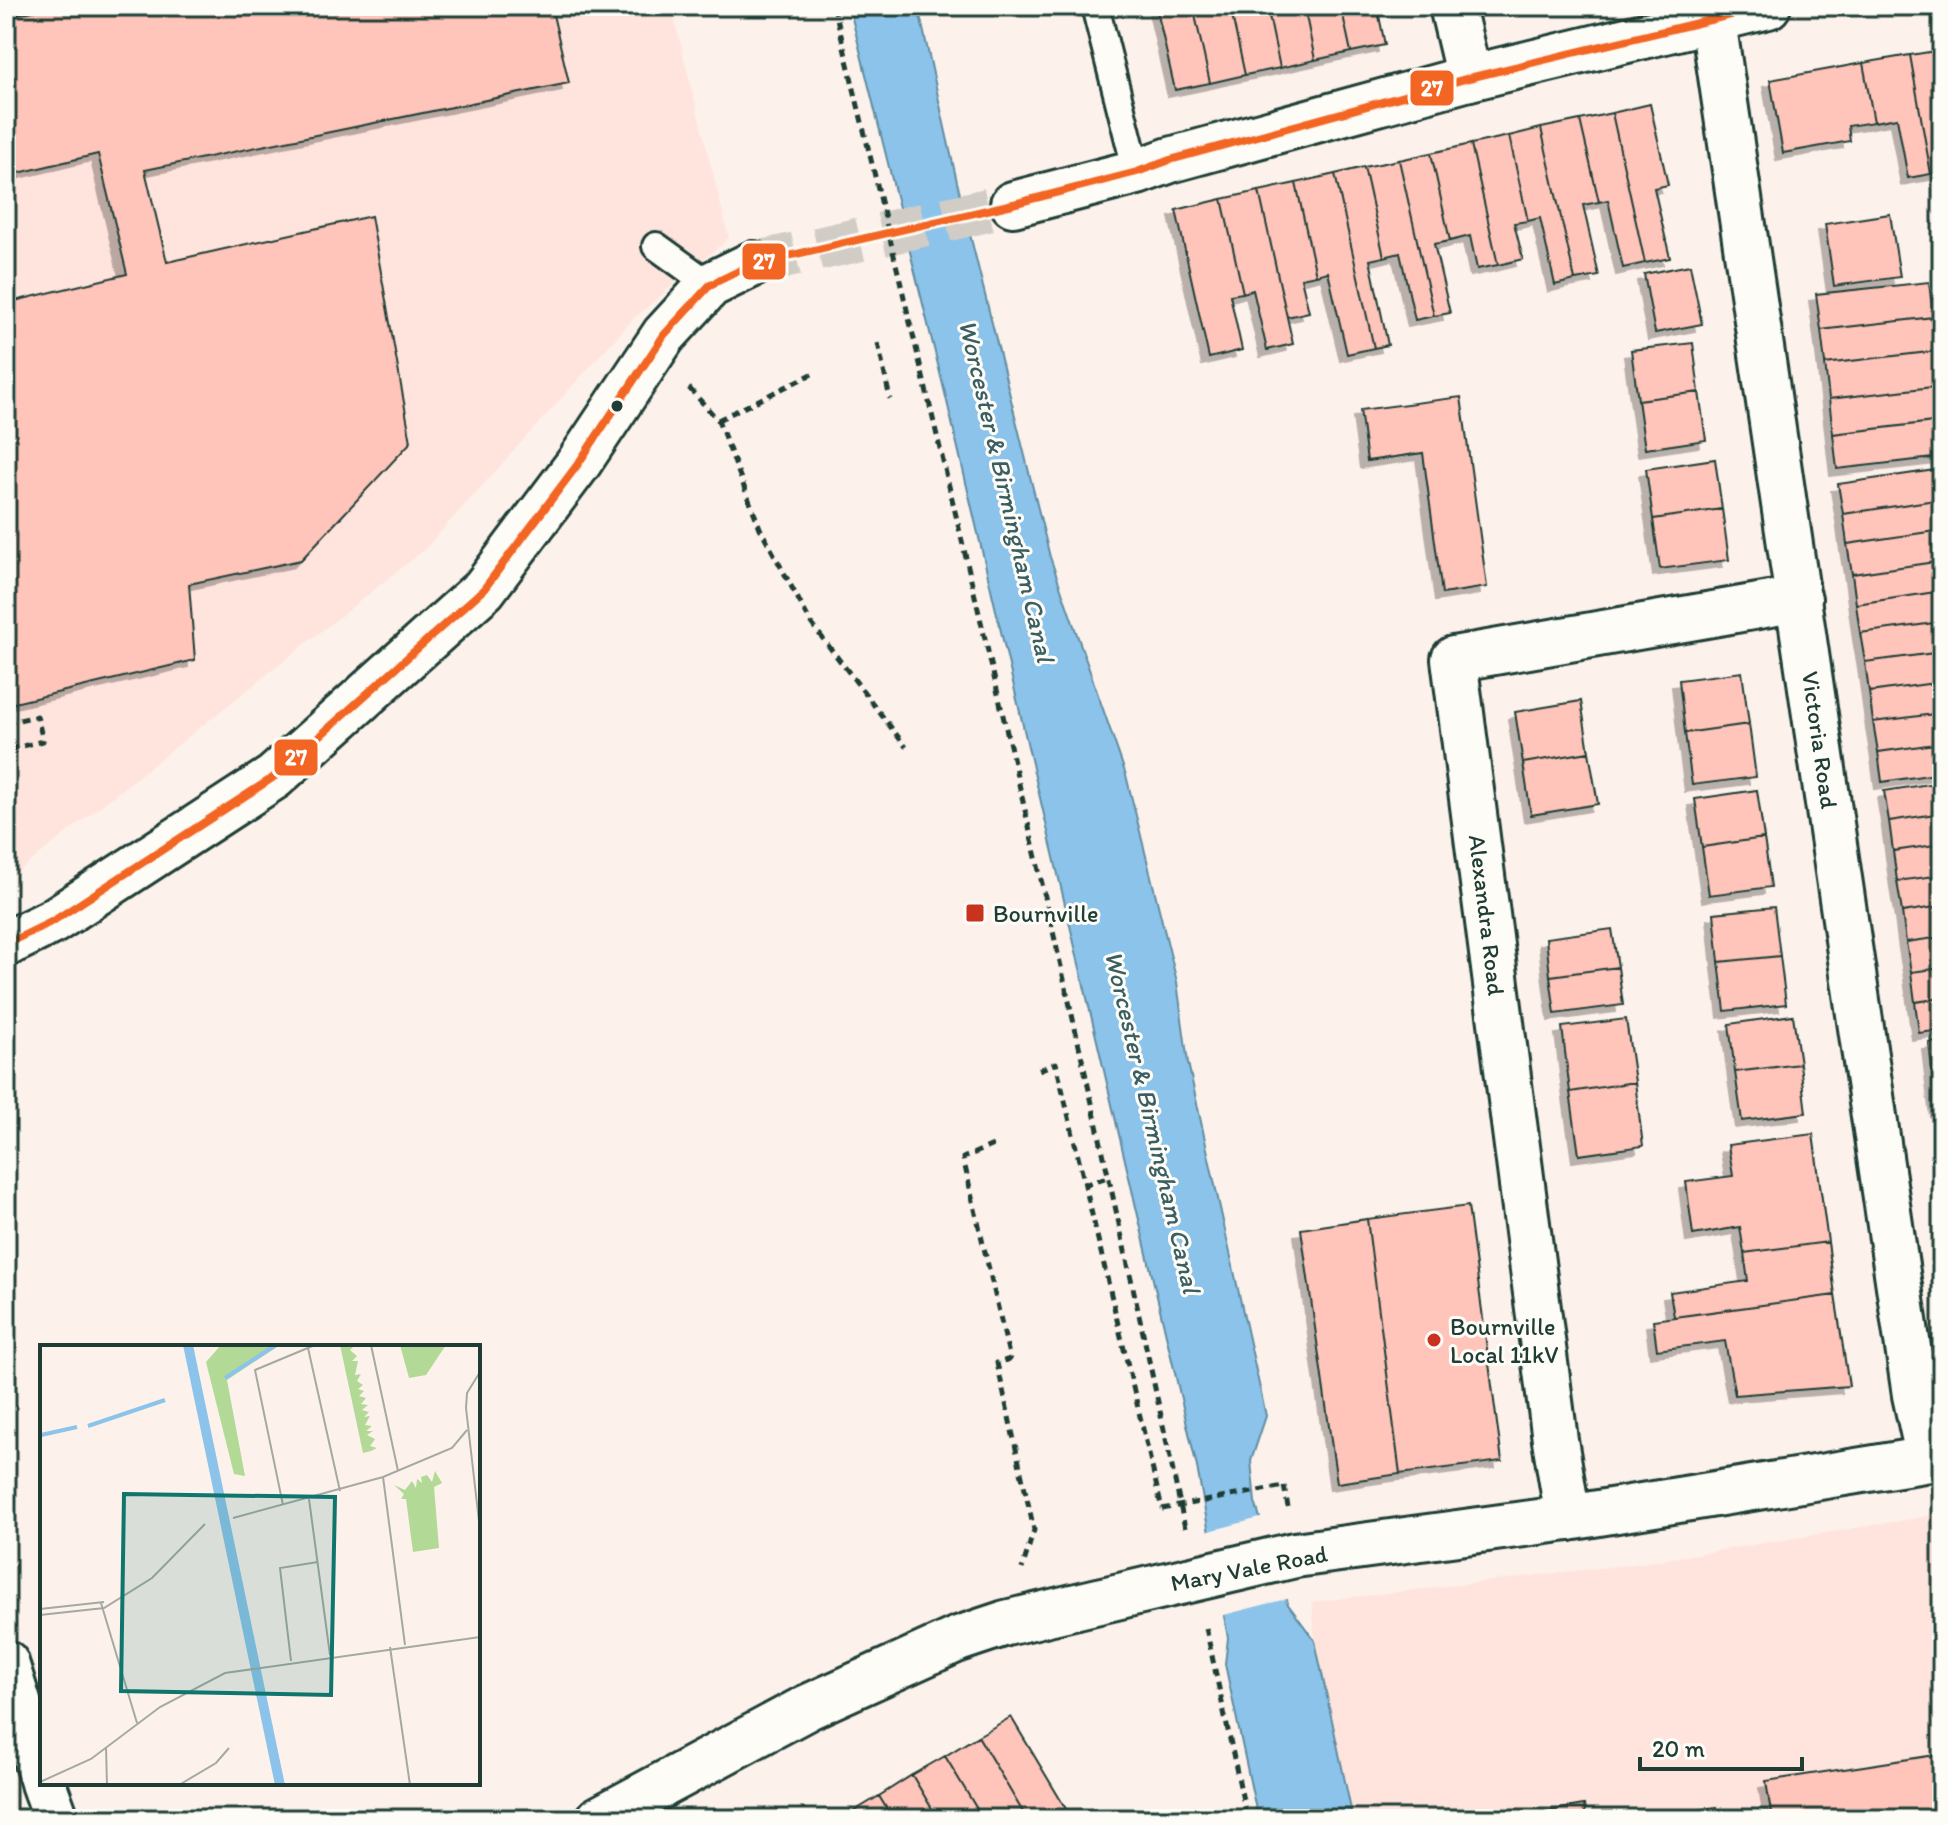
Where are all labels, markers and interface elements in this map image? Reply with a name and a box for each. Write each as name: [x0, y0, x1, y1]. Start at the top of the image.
line badge: 27: [1409, 69, 1455, 107]
text: 27: [1421, 75, 1443, 102]
line badge: 27: [741, 242, 787, 281]
text: 27: [753, 248, 775, 275]
water label: Worcester & Birmingham Canal: [952, 317, 1062, 667]
unlabelled marker: [609, 398, 625, 414]
street label: Victoria Road: [1796, 669, 1844, 811]
line badge: 27: [273, 738, 319, 777]
text: 27: [285, 744, 307, 771]
street label: Alexandra Road: [1463, 833, 1511, 997]
place label: Bournville: [993, 899, 1098, 928]
marker: Bournville: [964, 902, 986, 924]
water label: Worcester & Birmingham Canal: [1098, 948, 1208, 1298]
place label: Bournville Local 11kV: [1450, 1312, 1558, 1369]
marker: Bournville Local 11kV: [1425, 1331, 1443, 1349]
inset map: [40, 1345, 480, 1785]
street label: Mary Vale Road: [1168, 1539, 1330, 1597]
scale bar: [1640, 1721, 1802, 1771]
text: 20 m: [1652, 1734, 1705, 1763]

